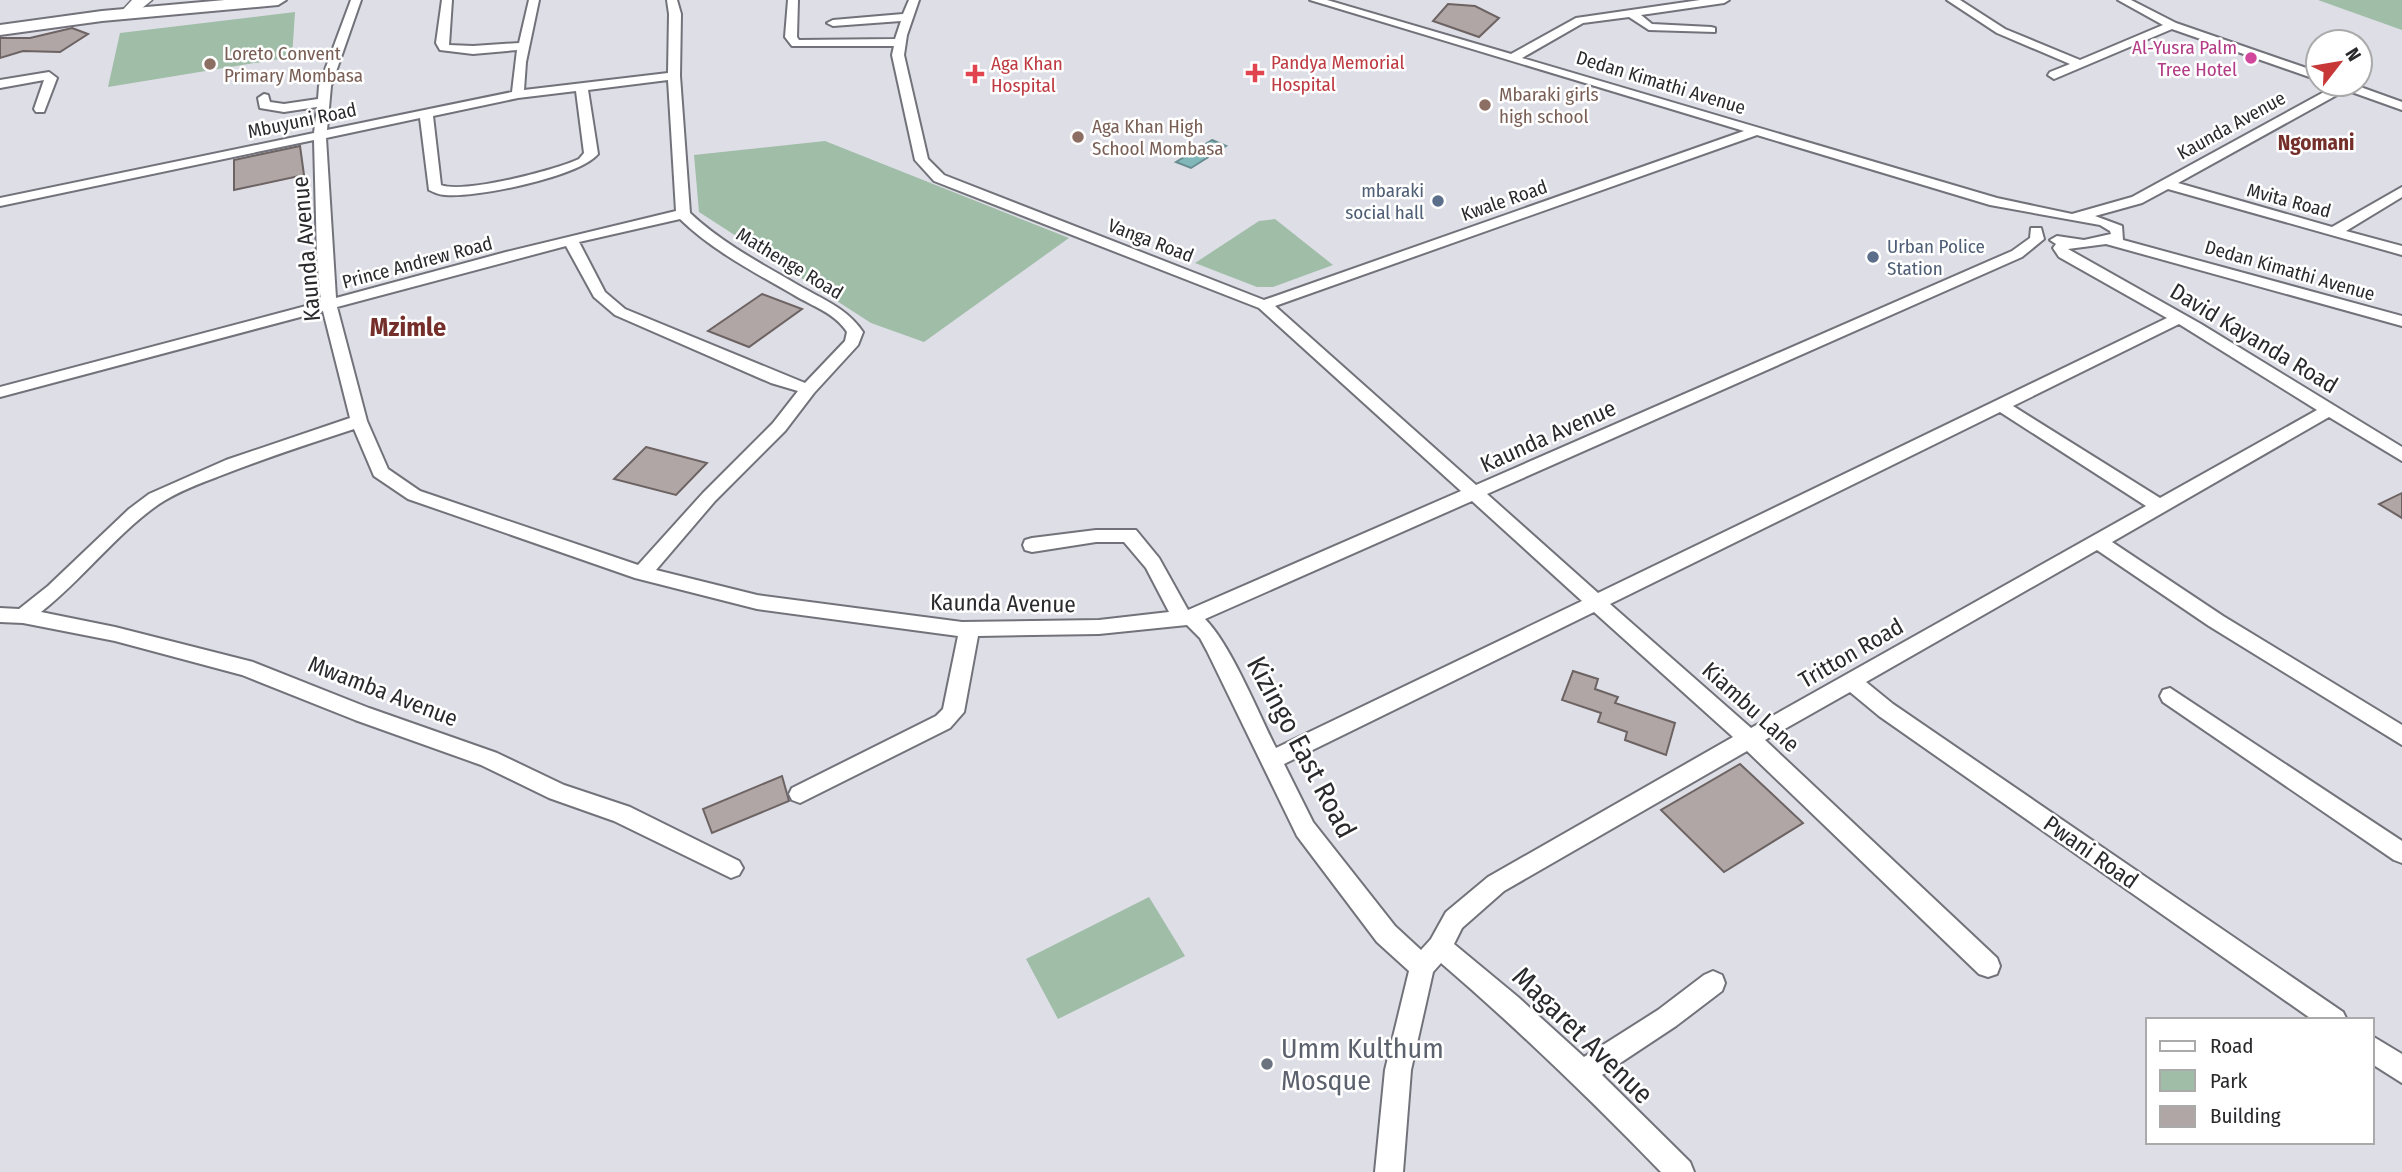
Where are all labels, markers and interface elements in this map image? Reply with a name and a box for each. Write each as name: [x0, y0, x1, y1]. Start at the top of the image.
north arrow: [2304, 28, 2374, 98]
place label: Al-Yusra Palm Tree Hotel: [2132, 36, 2237, 81]
place label: Loreto Convent Primary Mombasa: [224, 42, 363, 87]
text: N: [2340, 44, 2366, 65]
street label: Dedan Kimathi Avenue: [1573, 46, 1748, 119]
marker: Al-Yusra Palm Tree Hotel: [2243, 50, 2259, 66]
place label: Pandya Memorial Hospital: [1271, 51, 1405, 96]
place label: Aga Khan Hospital: [991, 52, 1063, 97]
marker: Loreto Convent Primary Mombasa: [202, 56, 218, 72]
marker: Pandya Memorial Hospital: [1245, 63, 1265, 83]
marker: Aga Khan Hospital: [965, 64, 985, 84]
place label: Mbaraki girls high school: [1499, 83, 1599, 128]
street label: Kaunda Avenue: [2173, 86, 2289, 165]
marker: Mbaraki girls high school: [1477, 97, 1493, 113]
street label: Mbuyuni Road: [246, 98, 359, 143]
place label: Aga Khan High School Mombasa: [1092, 115, 1224, 160]
marker: Aga Khan High School Mombasa: [1070, 129, 1086, 145]
district label: Ngomani: [2278, 130, 2354, 156]
street label: Kaunda Avenue: [286, 175, 326, 323]
street label: Kwale Road: [1458, 175, 1550, 226]
street label: Mvita Road: [2244, 178, 2333, 223]
place label: mbaraki social hall: [1345, 179, 1424, 224]
marker: mbaraki social hall: [1430, 193, 1446, 209]
street label: Vanga Road: [1105, 214, 1197, 267]
street label: Mathenge Road: [732, 223, 847, 304]
street label: Prince Andrew Road: [339, 231, 495, 294]
place label: Urban Police Station: [1887, 235, 1985, 280]
street label: Dedan Kimathi Avenue: [2202, 235, 2377, 306]
marker: Urban Police Station: [1865, 249, 1881, 265]
street label: David Kayanda Road: [2165, 277, 2343, 399]
district label: Mzimle: [370, 312, 446, 343]
street label: Kaunda Avenue: [1476, 394, 1620, 478]
street label: Kaunda Avenue: [930, 588, 1076, 618]
street label: Tritton Road: [1794, 612, 1908, 694]
street label: Mwamba Avenue: [304, 650, 462, 732]
street label: Kizingo East Road: [1240, 651, 1363, 844]
street label: Kiambu Lane: [1697, 656, 1805, 758]
street label: Pwani Road: [2038, 809, 2144, 895]
street label: Magaret Avenue: [1506, 960, 1660, 1111]
legend: [2146, 1018, 2374, 1144]
place label: Umm Kulthum Mosque: [1281, 1032, 1444, 1097]
text: Road: [2210, 1033, 2254, 1059]
marker: Umm Kulthum Mosque: [1259, 1056, 1275, 1072]
text: Park: [2210, 1068, 2248, 1094]
text: Building: [2210, 1103, 2281, 1129]

